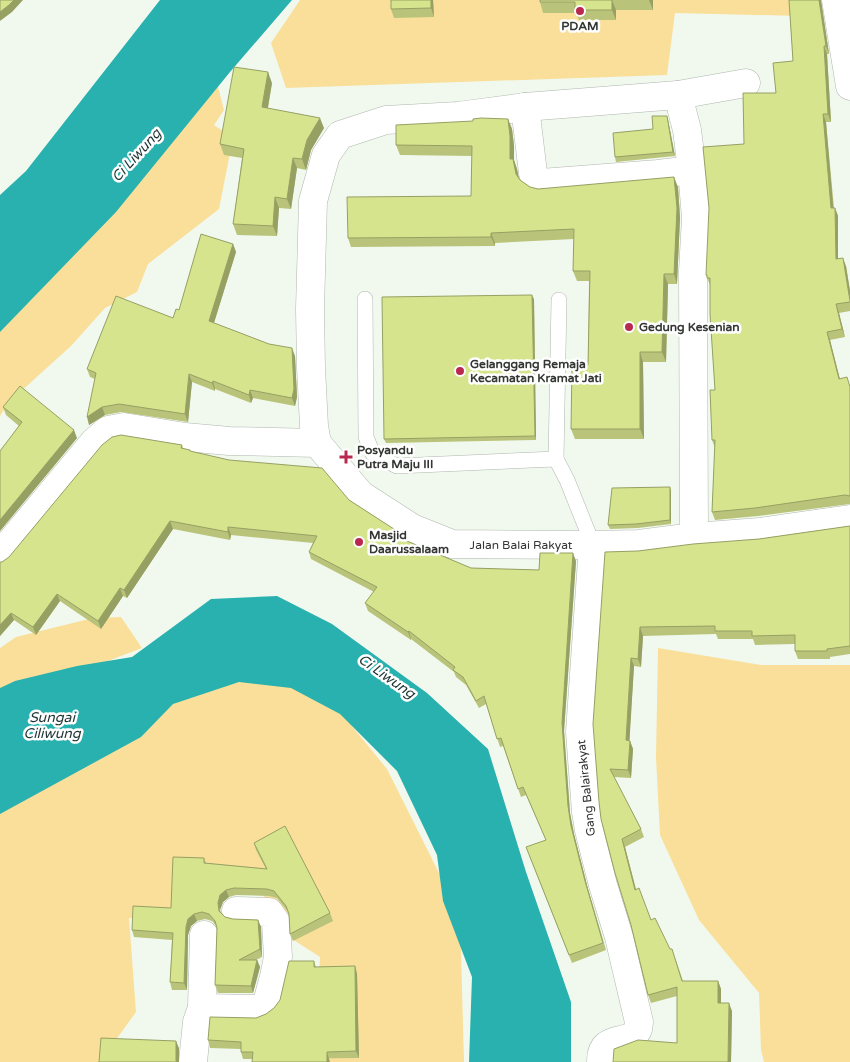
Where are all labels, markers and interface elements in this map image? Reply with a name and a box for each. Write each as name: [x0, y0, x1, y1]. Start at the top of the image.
marker: PDAM: [574, 5, 586, 17]
place label: PDAM: [561, 19, 599, 33]
water label: Ci Liwung: [108, 124, 165, 185]
place label: Gedung Kesenian: [639, 320, 740, 335]
marker: Gedung Kesenian: [623, 321, 635, 333]
place label: Gelanggang Remaja Kecamatan Kramat Jati: [470, 357, 602, 385]
marker: Gelanggang Remaja Kecamatan Kramat Jati: [454, 365, 466, 377]
place label: Posyandu Putra Maju III: [357, 443, 433, 472]
marker: Posyandu Putra Maju III: [339, 450, 353, 464]
place label: Masjid Daarussalaam: [369, 528, 449, 556]
marker: Masjid Daarussalaam: [353, 536, 365, 548]
street label: Jalan Balai Rakyat: [470, 538, 573, 552]
water label: Ci Liwung: [355, 651, 419, 703]
water label: Sungai Ciliwung: [23, 709, 82, 742]
street label: Gang Balairakyat: [574, 739, 598, 837]

